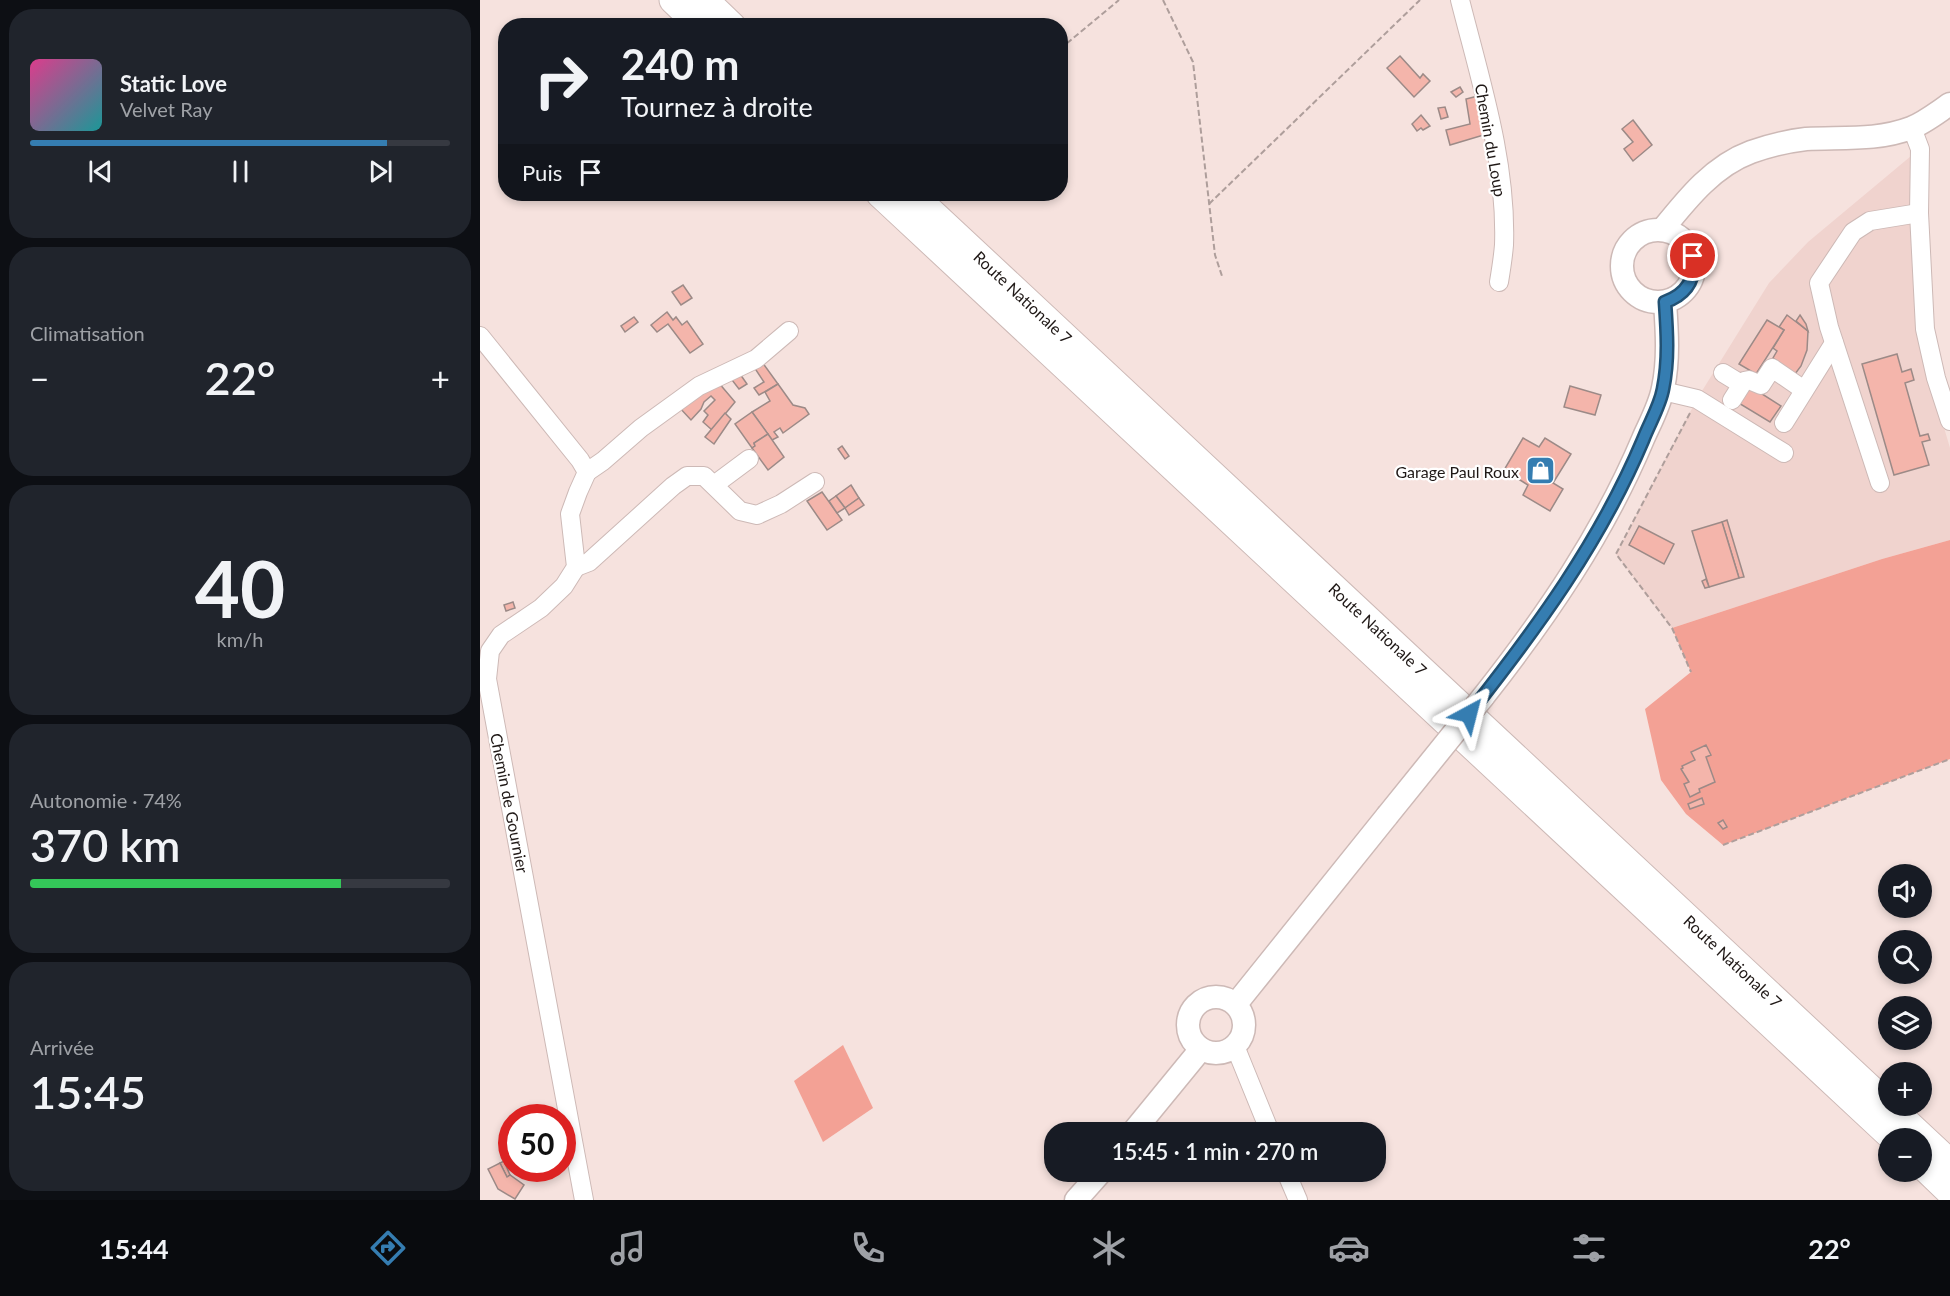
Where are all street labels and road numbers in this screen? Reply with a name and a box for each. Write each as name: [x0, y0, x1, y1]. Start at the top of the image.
street label: Chemin du Loup: [1472, 82, 1510, 198]
street label: Route Nationale 7: [970, 247, 1076, 347]
street label: Route Nationale 7: [1325, 579, 1431, 679]
street label: Chemin de Gournier: [487, 731, 533, 875]
street label: Route Nationale 7: [1680, 911, 1786, 1011]

